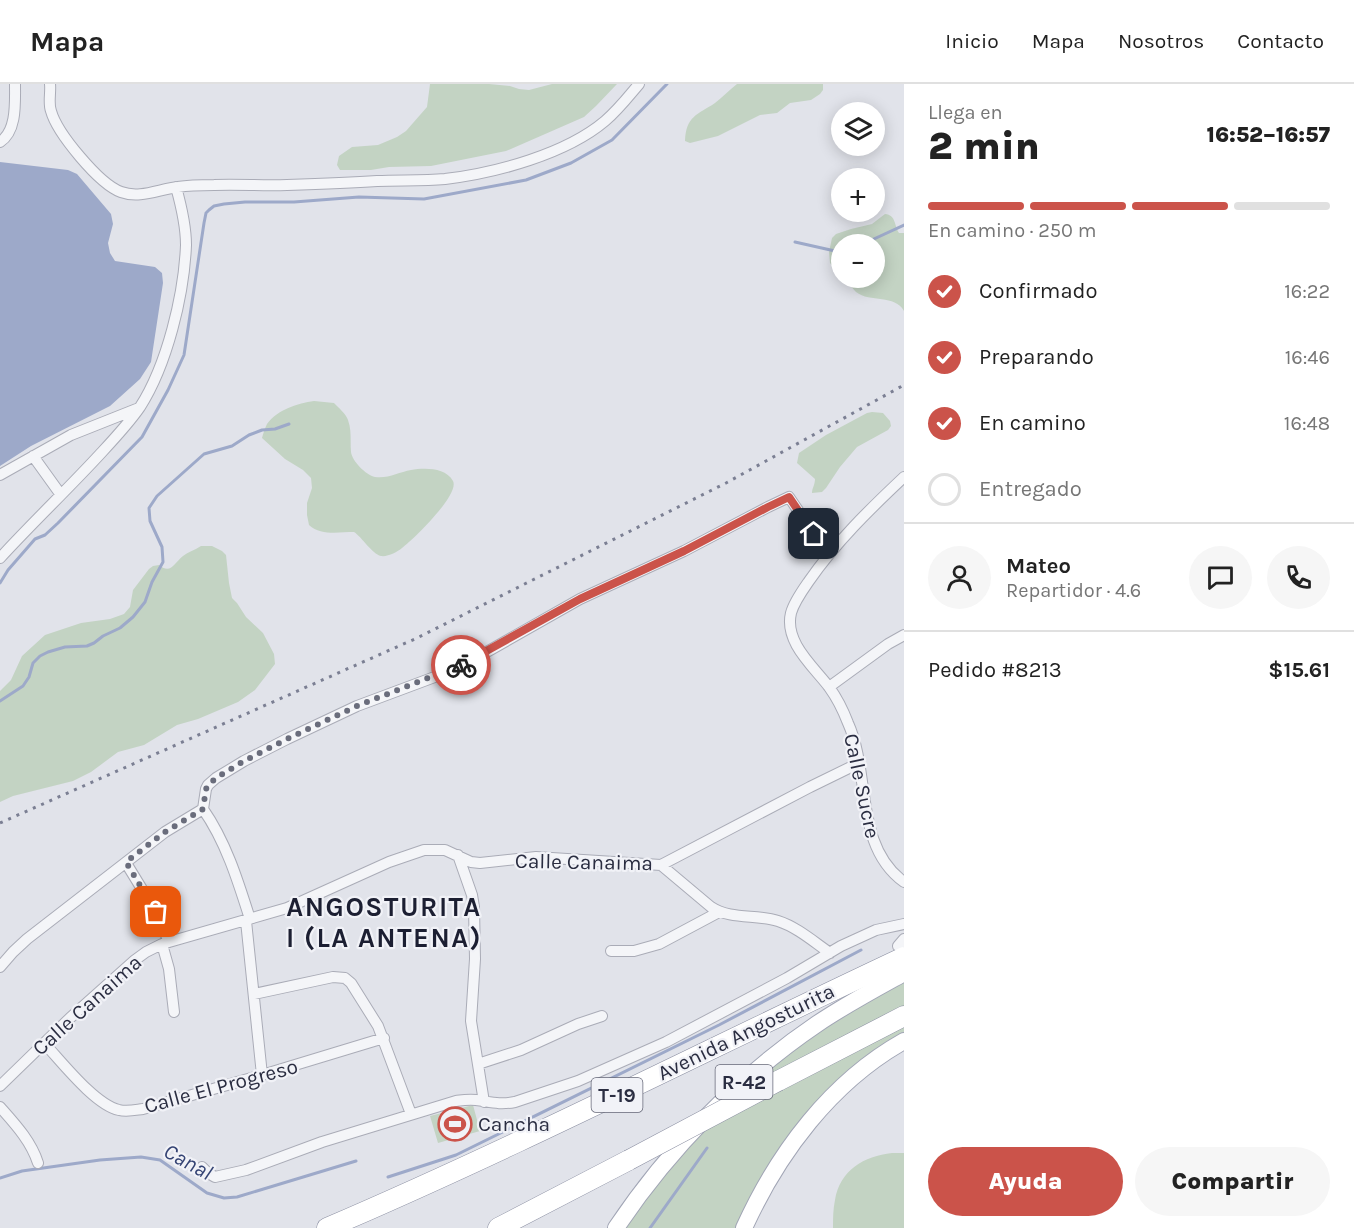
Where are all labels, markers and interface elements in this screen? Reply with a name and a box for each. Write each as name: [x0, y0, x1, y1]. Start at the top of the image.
text: Mapa: [30, 25, 104, 58]
text: Inicio: [945, 29, 999, 53]
text: Mapa: [1032, 29, 1085, 53]
text: Nosotros: [1118, 29, 1204, 53]
text: Contacto: [1237, 29, 1324, 53]
text: Llega en: [928, 101, 1003, 124]
map controls: [831, 102, 885, 288]
button: layers: [831, 102, 885, 156]
text: 16:52–16:57: [1206, 122, 1330, 148]
text: 2 min: [928, 123, 1040, 169]
button: +: [831, 168, 885, 222]
text: En camino · 250 m: [928, 219, 1096, 242]
button: −: [831, 234, 885, 288]
icon: check: [928, 275, 961, 308]
text: Confirmado: [979, 278, 1098, 304]
text: 16:22: [1284, 280, 1330, 303]
icon: check: [928, 341, 961, 374]
text: Preparando: [979, 344, 1094, 370]
text: 16:46: [1285, 346, 1330, 369]
icon: check: [928, 407, 961, 440]
text: En camino: [979, 410, 1086, 436]
text: 16:48: [1284, 412, 1330, 435]
text: Entregado: [979, 476, 1082, 502]
pin: [788, 508, 839, 559]
icon: home: [797, 517, 830, 550]
button: person: [928, 546, 991, 609]
button: chat: [1189, 546, 1252, 609]
button: phone: [1267, 546, 1330, 609]
text: Mateo: [1006, 553, 1071, 579]
text: Repartidor · 4.6: [1006, 579, 1141, 602]
courier: [431, 635, 491, 695]
icon: bike: [445, 649, 478, 682]
text: Pedido #8213: [928, 657, 1062, 683]
text: $15.61: [1268, 657, 1330, 683]
street label: Calle Sucre: [839, 731, 885, 841]
street label: Calle Canaima: [515, 849, 653, 875]
pin: [130, 886, 181, 937]
district label: ANGOSTURITA I (LA ANTENA): [286, 891, 482, 954]
icon: bag: [139, 895, 172, 928]
street label: Calle Canaima: [28, 950, 146, 1060]
street label: Avenida Angosturita: [654, 979, 838, 1085]
street label: Calle El Progreso: [142, 1054, 300, 1118]
road number: R-42: [716, 1065, 772, 1099]
road number: T-19: [592, 1078, 642, 1112]
sports icon: Cancha: [437, 1106, 473, 1142]
place label: Cancha: [478, 1112, 550, 1136]
water label: Canal: [159, 1138, 217, 1186]
button: Ayuda: [928, 1147, 1123, 1216]
button: Compartir: [1135, 1147, 1330, 1216]

